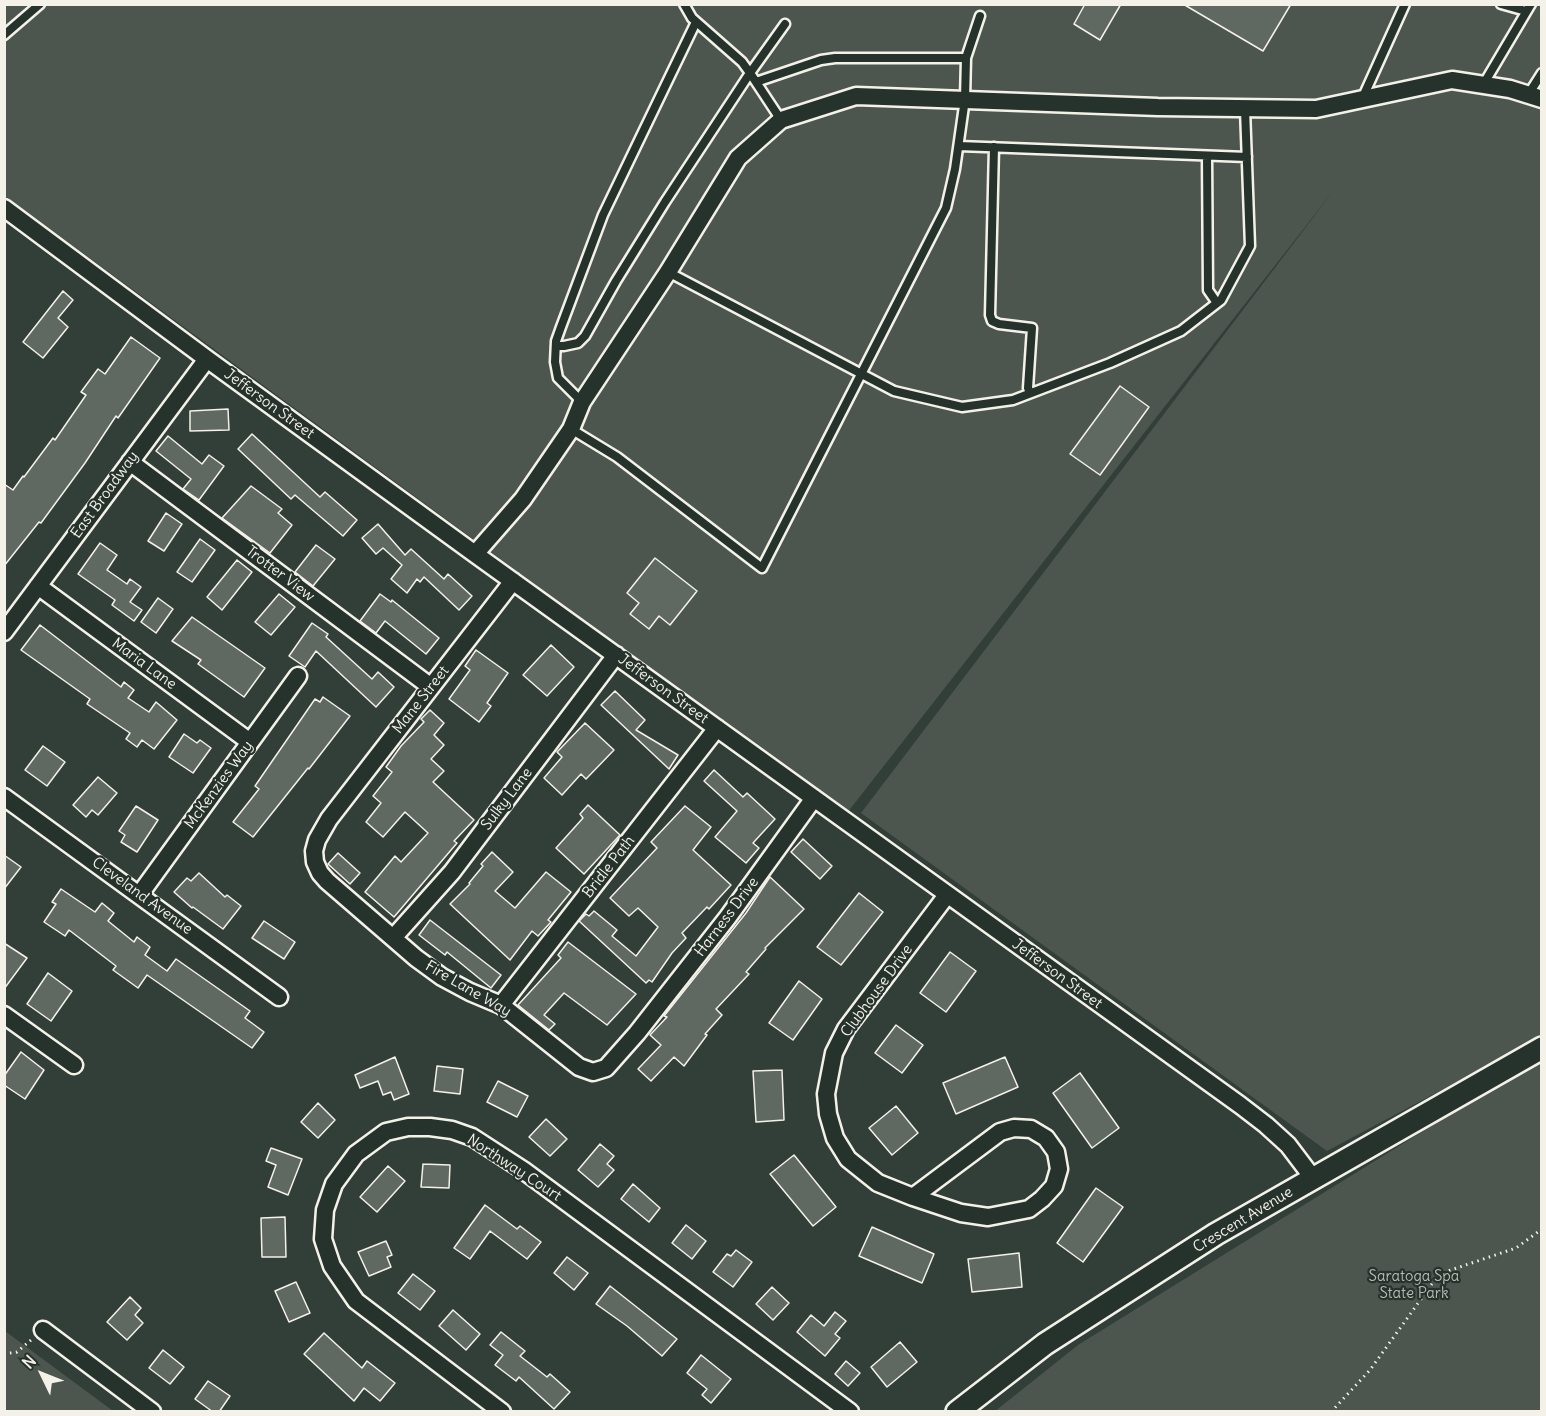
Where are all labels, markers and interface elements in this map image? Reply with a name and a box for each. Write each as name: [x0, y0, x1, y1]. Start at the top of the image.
street label: Jefferson Street: [220, 365, 318, 443]
street label: East Broadway: [67, 448, 143, 542]
street label: Trotter View: [242, 542, 318, 606]
street label: Maria Lane: [108, 634, 180, 694]
street label: Jefferson Street: [614, 650, 712, 728]
street label: Mane Street: [389, 663, 453, 737]
street label: McKenzies Way: [181, 737, 257, 833]
street label: Sulky Lane: [478, 764, 536, 834]
street label: Bridle Path: [579, 832, 639, 902]
street label: Cleveland Avenue: [88, 853, 196, 939]
street label: Harness Drive: [691, 874, 763, 960]
street label: Jefferson Street: [1008, 935, 1106, 1013]
street label: Clubhouse Drive: [837, 941, 917, 1041]
street label: Fire Lane Way: [422, 957, 514, 1021]
street label: Northway Court: [463, 1131, 565, 1205]
street label: Crescent Avenue: [1190, 1183, 1296, 1257]
park label: Saratoga Spa State Park: [1369, 1268, 1459, 1303]
north arrow: [12, 1344, 72, 1404]
text: N: [18, 1351, 40, 1373]

